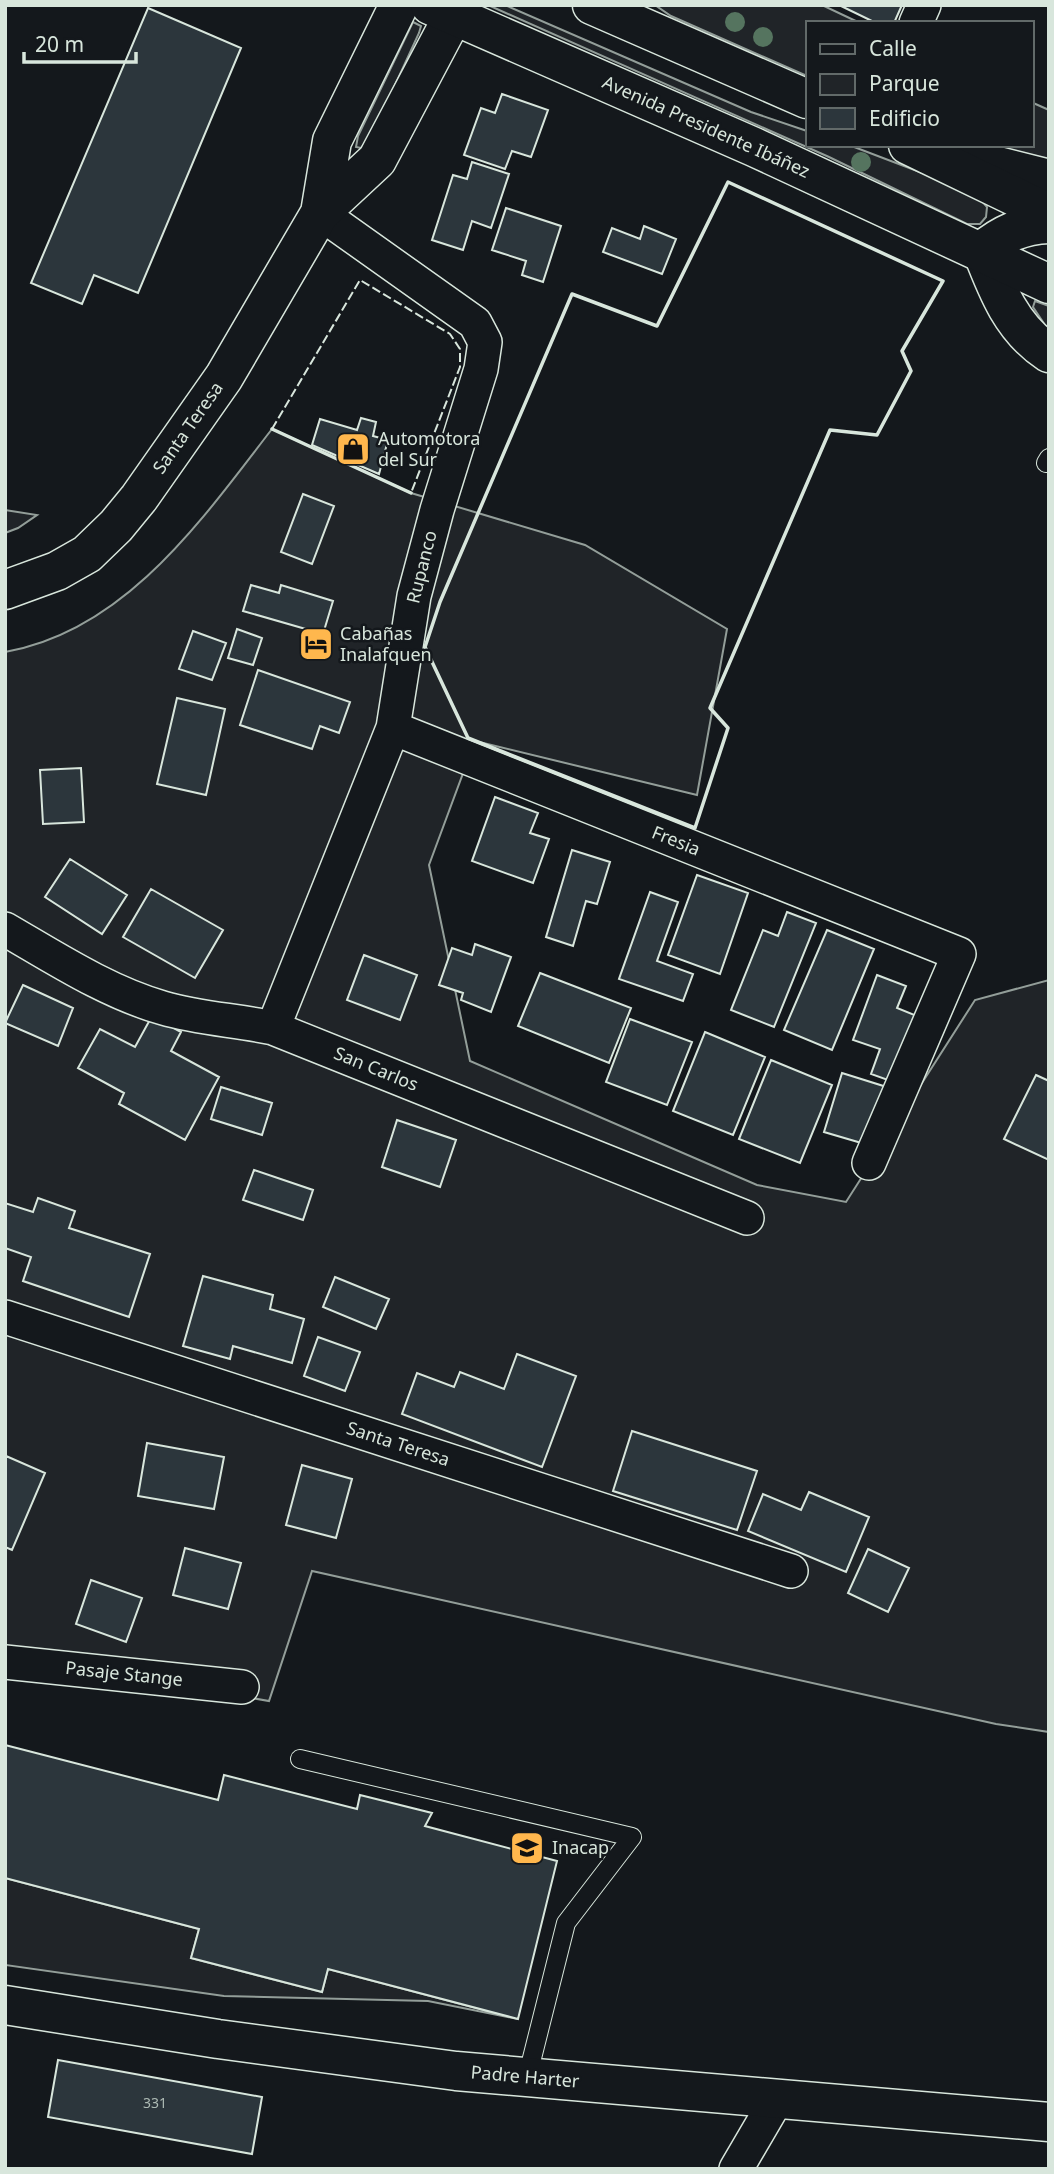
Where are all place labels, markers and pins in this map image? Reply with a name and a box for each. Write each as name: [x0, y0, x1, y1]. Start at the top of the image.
place label: Automotora del Sur: [378, 426, 480, 471]
shop icon: Automotora del Sur: [334, 430, 372, 468]
place label: Cabañas Inalafquen: [340, 621, 432, 666]
hotel icon: Cabañas Inalafquen: [297, 625, 335, 663]
school or university icon: Inacap: [508, 1829, 546, 1867]
place label: Inacap: [552, 1835, 609, 1859]

